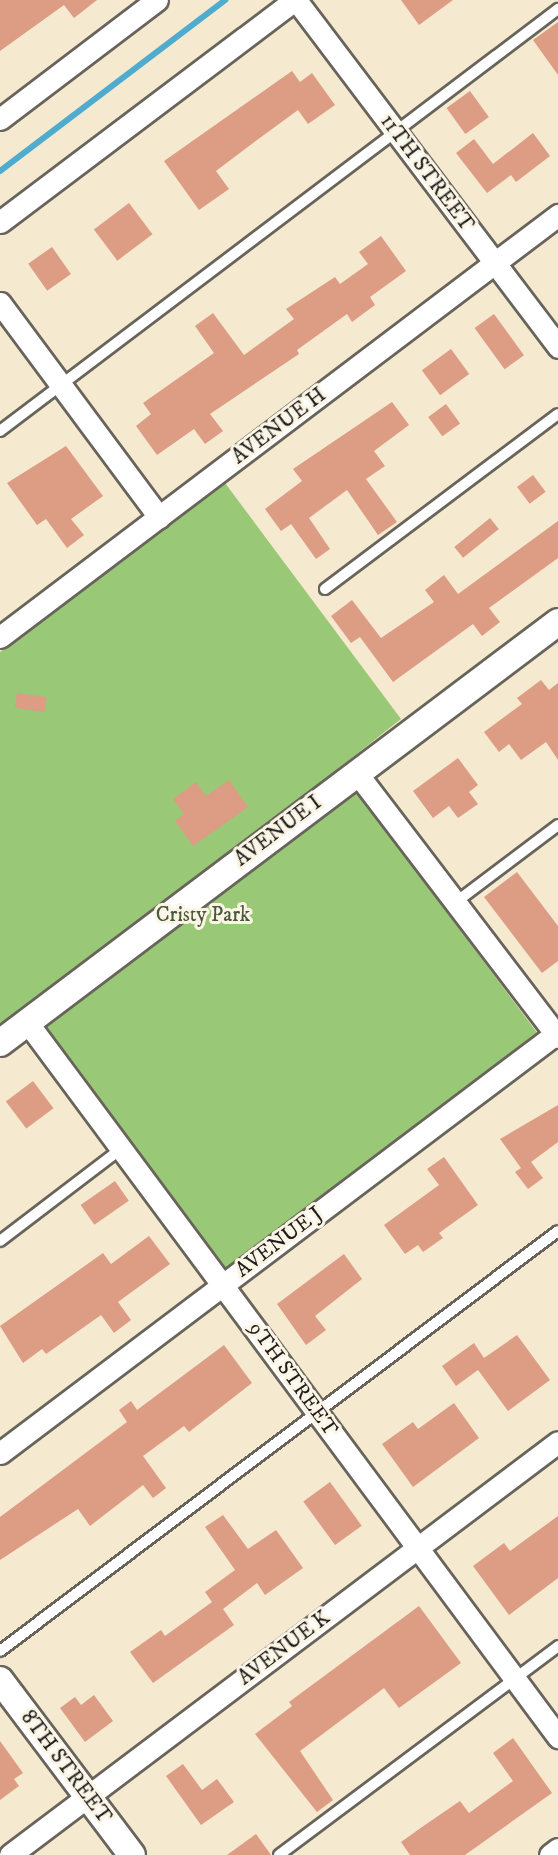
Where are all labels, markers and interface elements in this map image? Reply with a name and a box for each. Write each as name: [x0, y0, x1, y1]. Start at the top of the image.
street label: 11TH STREET: [375, 110, 479, 236]
street label: AVENUE H: [227, 382, 331, 470]
street label: AVENUE I: [230, 790, 326, 872]
park label: Cristy Park: [156, 902, 250, 928]
street label: AVENUE J: [231, 1201, 327, 1283]
street label: 9TH STREET: [243, 1317, 343, 1441]
street label: AVENUE K: [233, 1605, 335, 1691]
street label: 8TH STREET: [15, 1705, 117, 1829]

